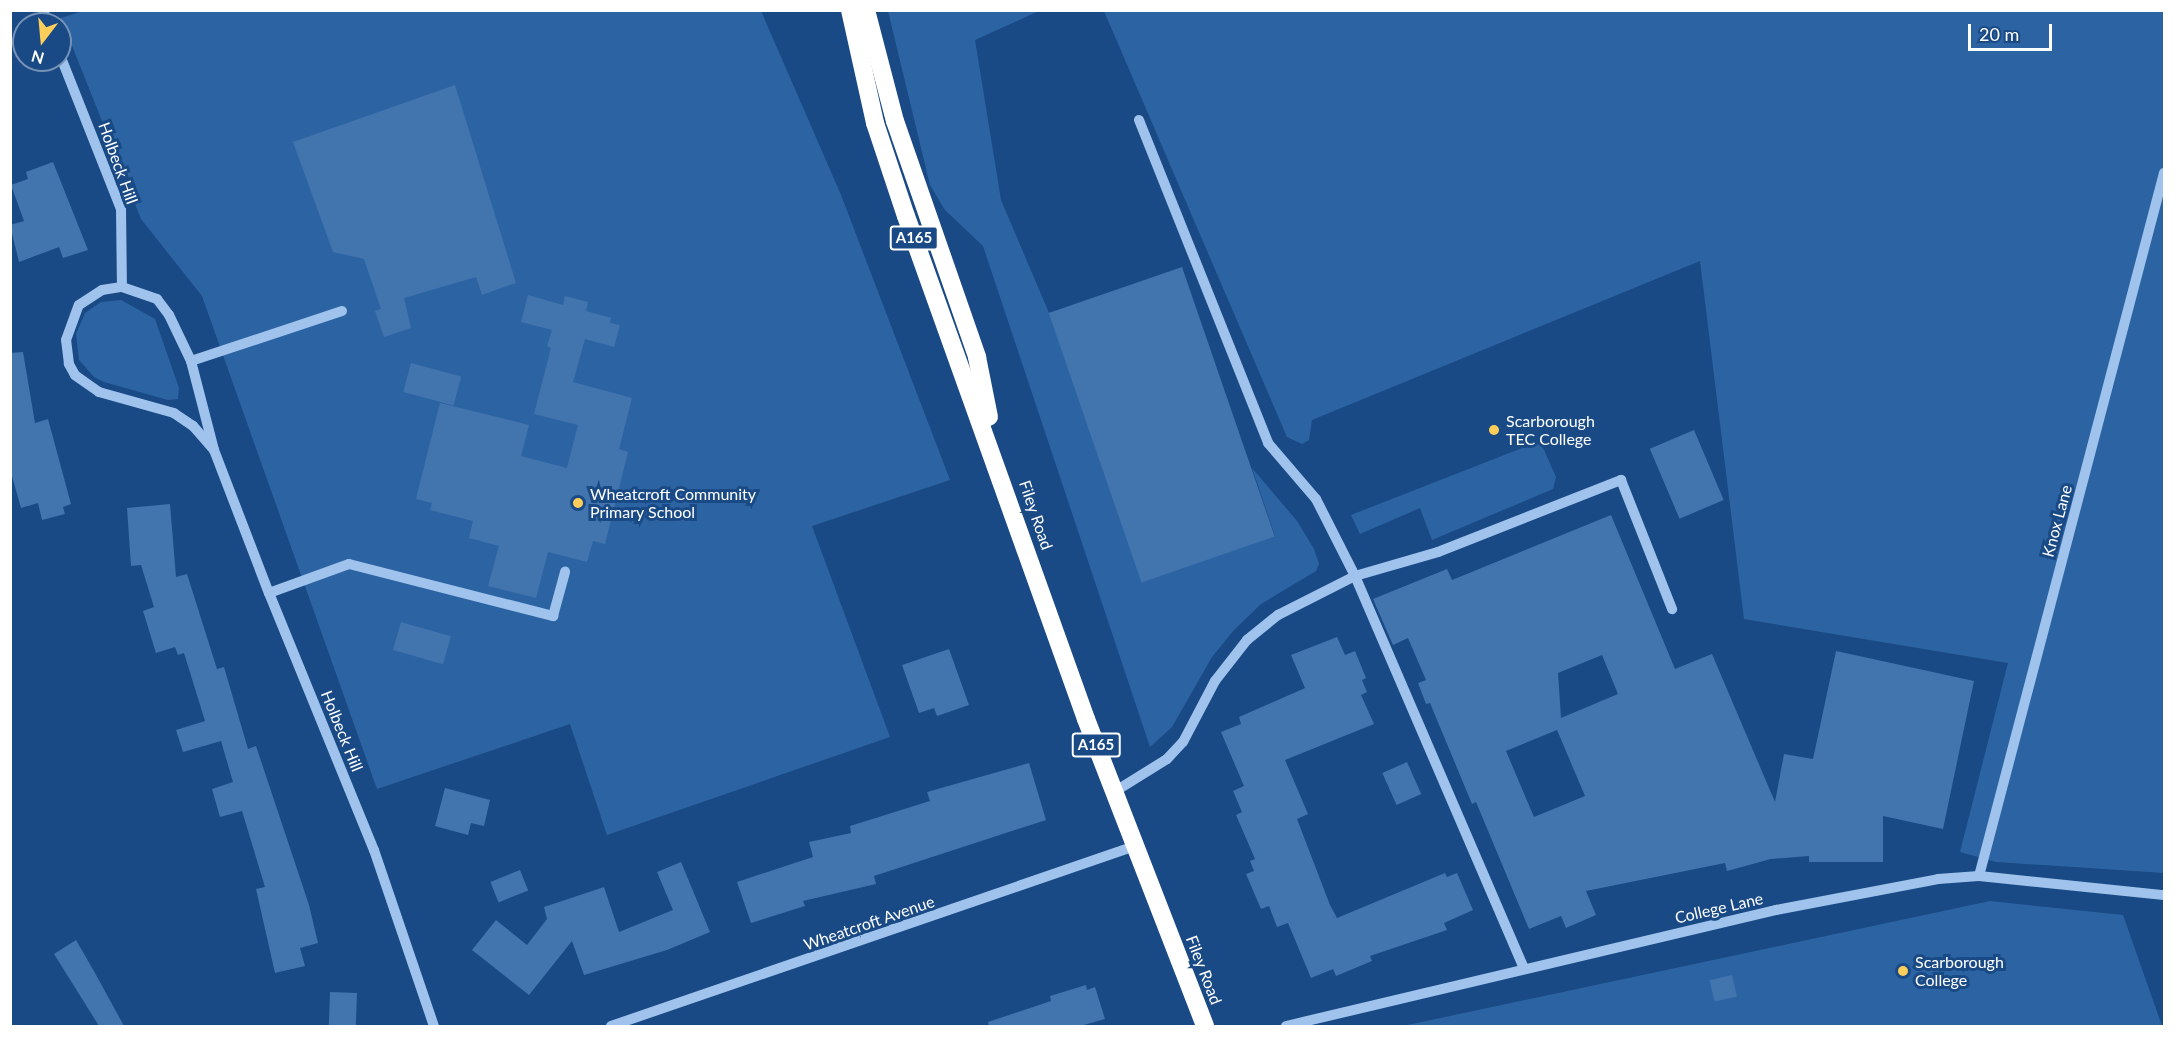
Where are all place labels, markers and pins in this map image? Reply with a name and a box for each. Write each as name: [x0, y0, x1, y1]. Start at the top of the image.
place label: Scarborough TEC College: [1506, 411, 1595, 449]
marker: Scarborough TEC College: [1487, 423, 1501, 437]
place label: Wheatcroft Community Primary School: [590, 484, 756, 522]
marker: Wheatcroft Community Primary School: [571, 496, 585, 510]
place label: Scarborough College: [1915, 952, 2004, 990]
marker: Scarborough College: [1896, 964, 1910, 978]

